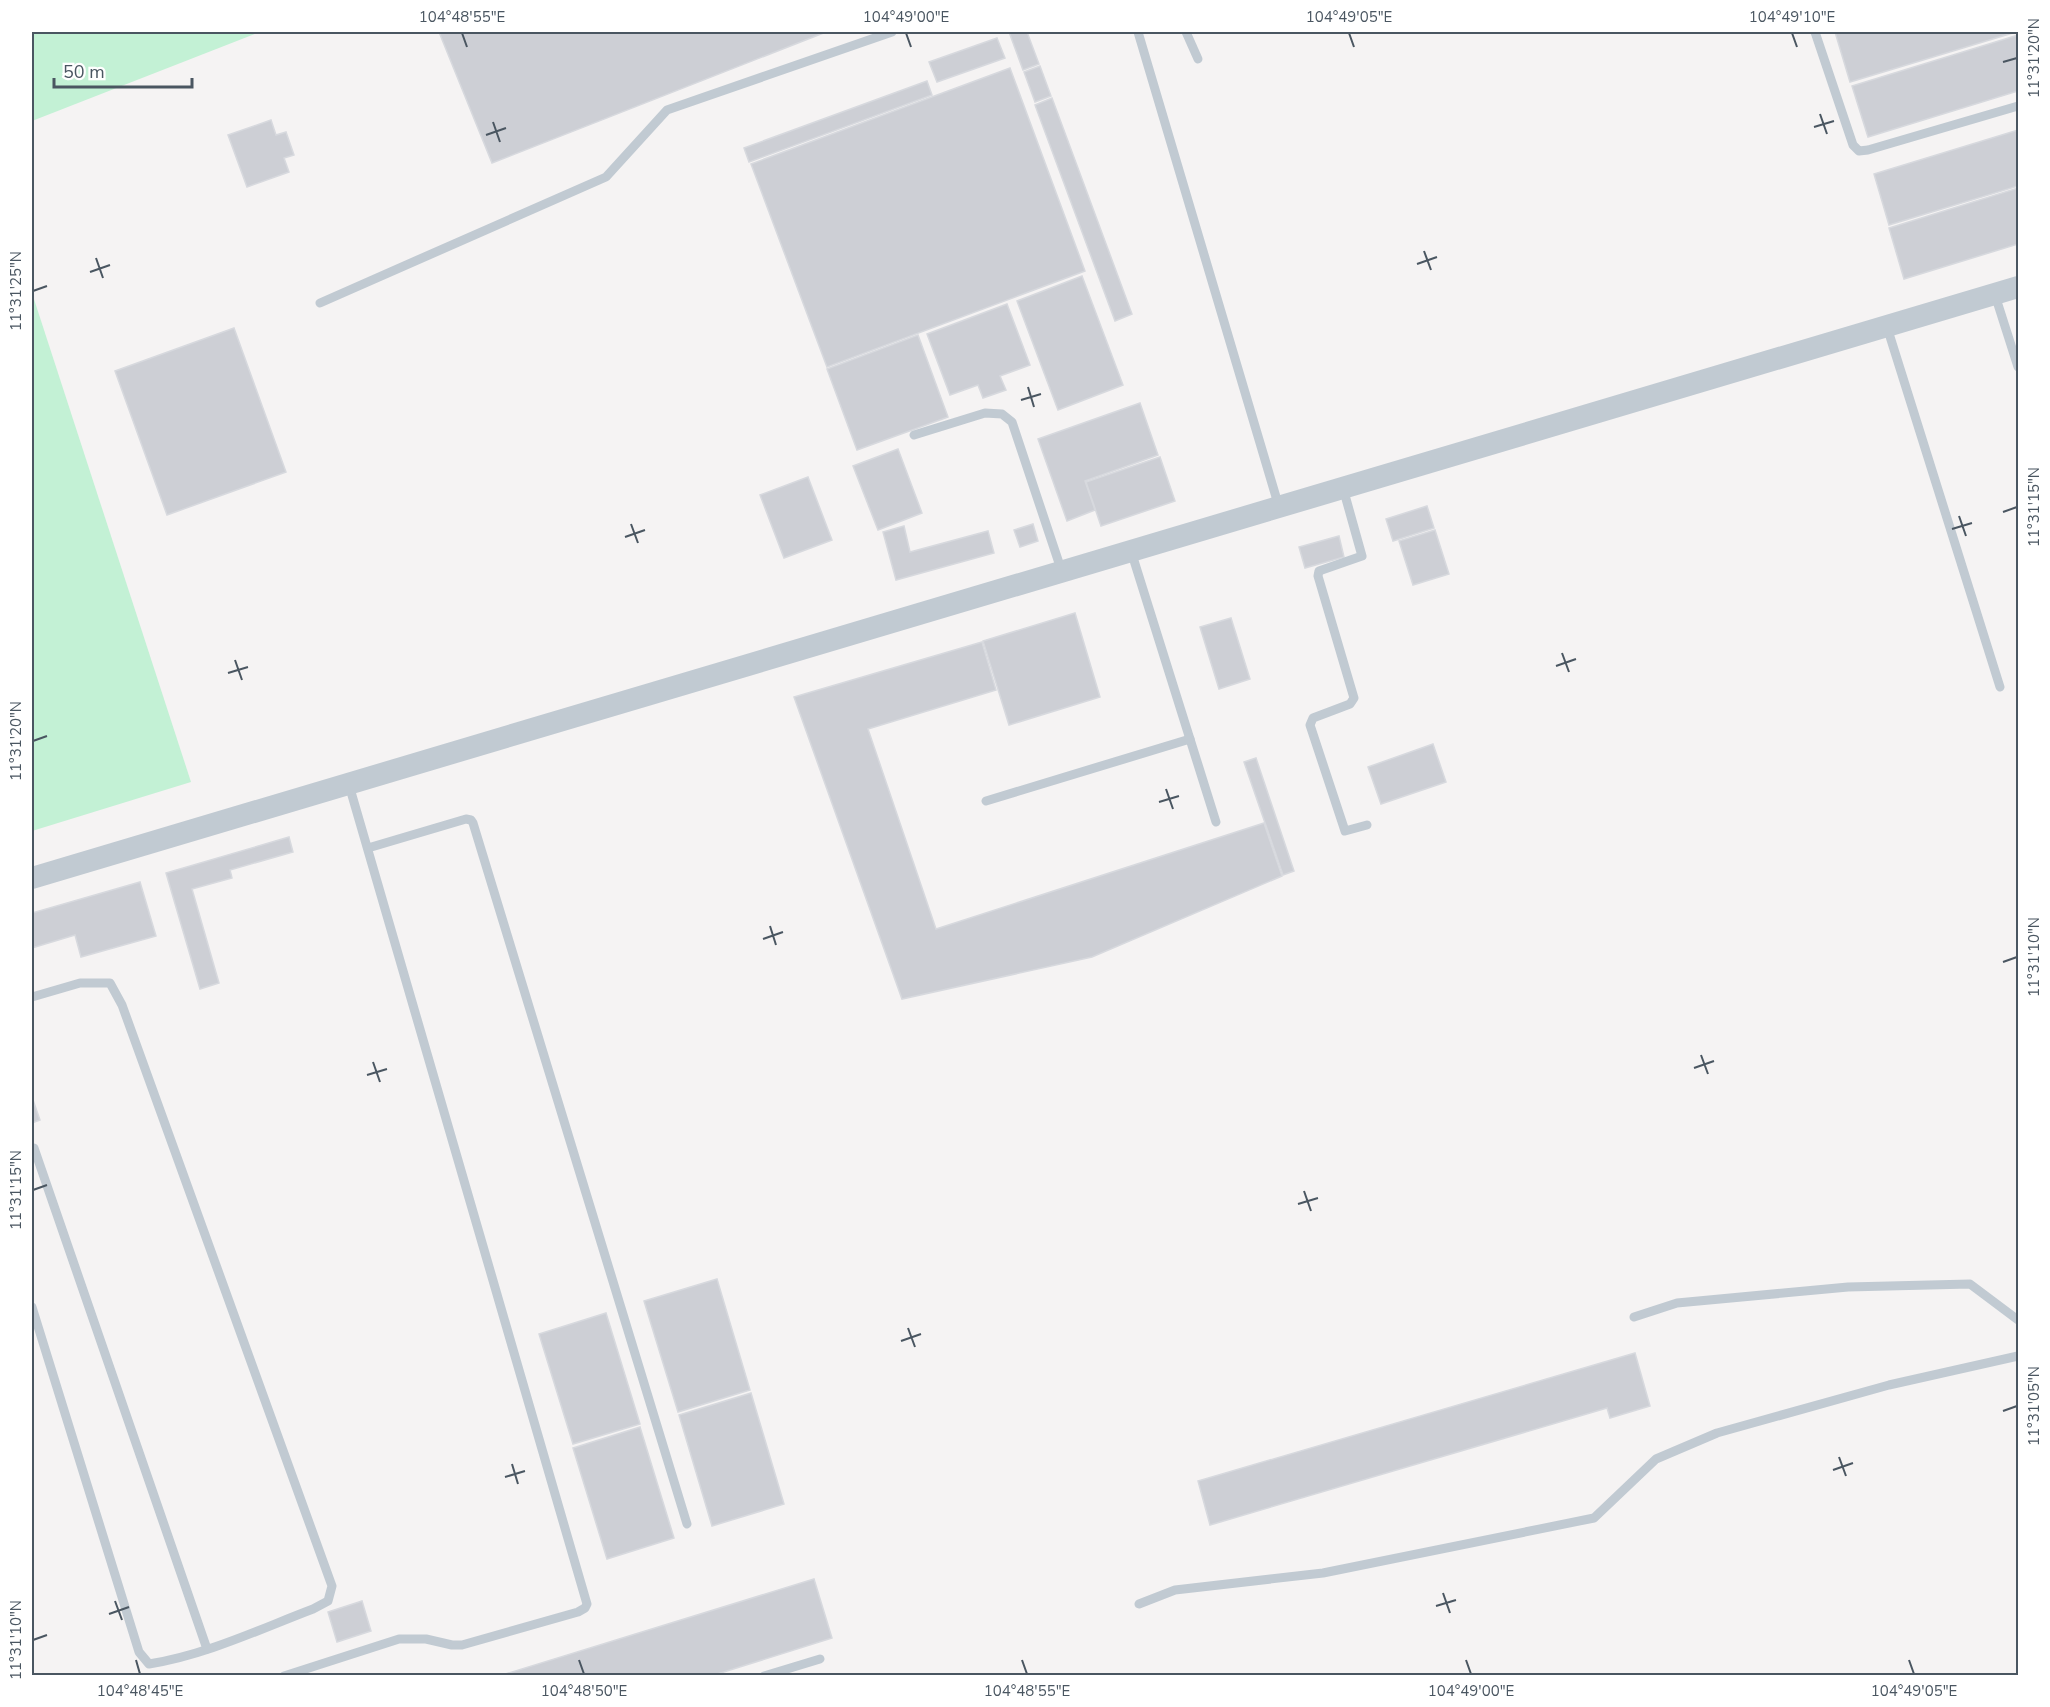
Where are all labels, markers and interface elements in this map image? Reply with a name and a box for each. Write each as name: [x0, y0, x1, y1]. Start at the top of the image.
text: 104°48'55"E: [419, 7, 505, 27]
text: 104°49'00"E: [863, 7, 949, 27]
text: 104°49'05"E: [1306, 7, 1392, 27]
text: 104°49'10"E: [1749, 7, 1835, 27]
text: 11°31'20"N: [2024, 18, 2044, 98]
scale bar: [54, 51, 192, 89]
text: 50 m: [63, 60, 105, 84]
text: 11°31'25"N: [6, 251, 26, 331]
text: 11°31'15"N: [2024, 467, 2044, 547]
text: 11°31'20"N: [6, 701, 26, 781]
text: 11°31'10"N: [2024, 917, 2044, 997]
text: 11°31'15"N: [6, 1150, 26, 1230]
text: 11°31'05"N: [2024, 1366, 2044, 1446]
text: 11°31'10"N: [6, 1600, 26, 1680]
text: 104°48'45"E: [97, 1681, 183, 1701]
text: 104°48'50"E: [541, 1681, 627, 1701]
text: 104°48'55"E: [984, 1681, 1070, 1701]
text: 104°49'00"E: [1428, 1681, 1514, 1701]
text: 104°49'05"E: [1871, 1681, 1957, 1701]

